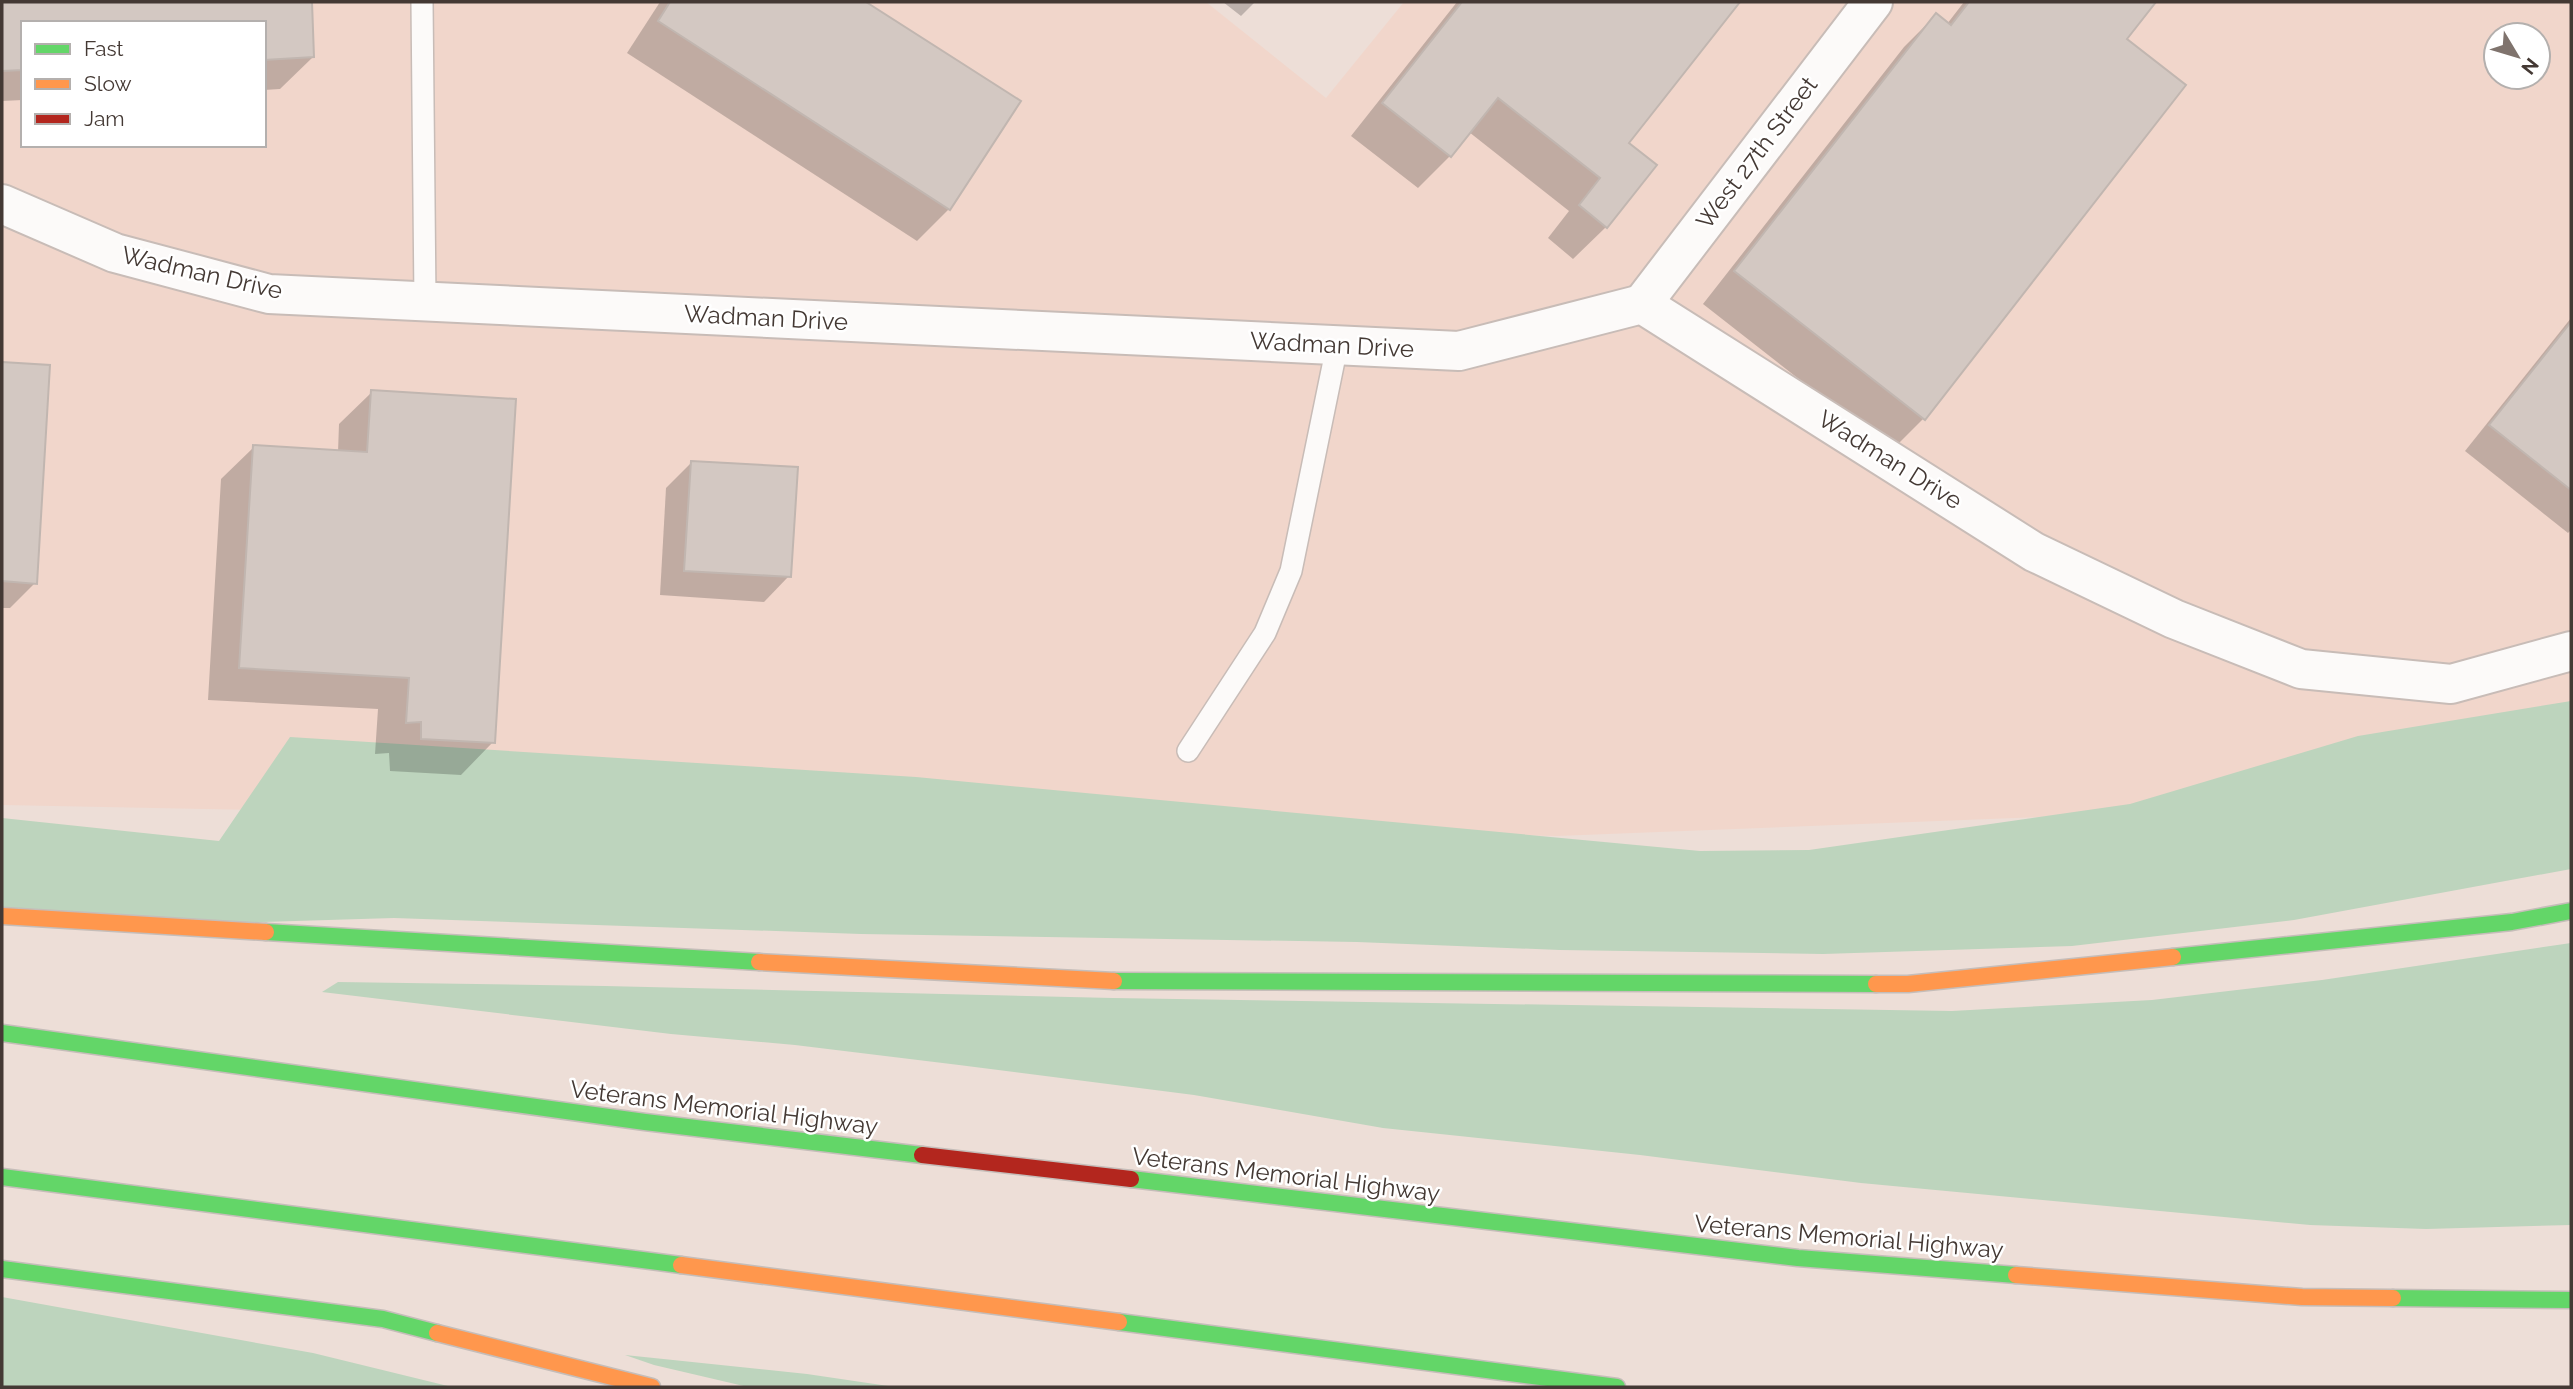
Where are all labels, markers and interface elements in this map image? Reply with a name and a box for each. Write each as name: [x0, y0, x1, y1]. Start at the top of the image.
legend: [21, 21, 266, 147]
north arrow: [2482, 21, 2552, 91]
text: Fast: [84, 36, 124, 61]
text: N: [2517, 54, 2544, 79]
text: Slow: [84, 71, 132, 96]
street label: West 27th Street: [1690, 71, 1823, 235]
text: Jam: [84, 106, 125, 131]
street label: Wadman Drive: [119, 240, 285, 305]
street label: Wadman Drive: [683, 299, 849, 336]
street label: Wadman Drive: [1249, 326, 1415, 363]
street label: Wadman Drive: [1813, 404, 1968, 515]
street label: Veterans Memorial Highway: [568, 1074, 880, 1141]
street label: Veterans Memorial Highway: [1130, 1141, 1442, 1208]
street label: Veterans Memorial Highway: [1693, 1209, 2005, 1264]

